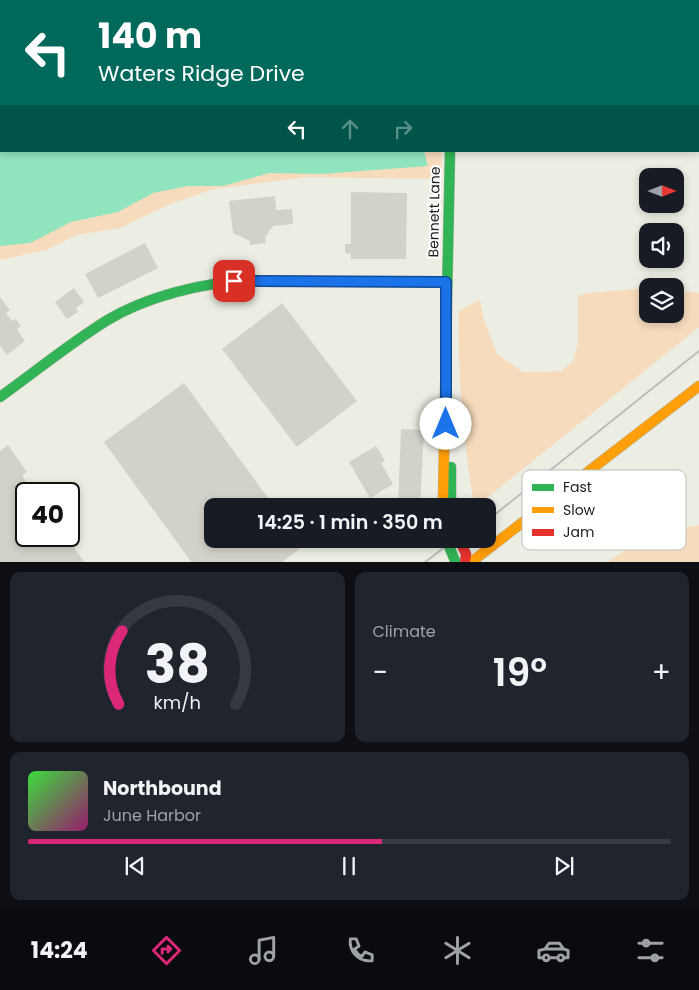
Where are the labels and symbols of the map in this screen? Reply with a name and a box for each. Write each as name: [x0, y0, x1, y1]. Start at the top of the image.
street label: Bennett Lane: [423, 166, 445, 258]
north arrow: [639, 168, 684, 212]
pin: [213, 260, 255, 302]
position arrow: [419, 397, 471, 449]
legend: [522, 470, 686, 550]
text: Fast: [563, 477, 592, 497]
speed limit sign: 40: [15, 482, 80, 547]
text: Slow: [563, 500, 596, 520]
text: Jam: [563, 522, 594, 542]

